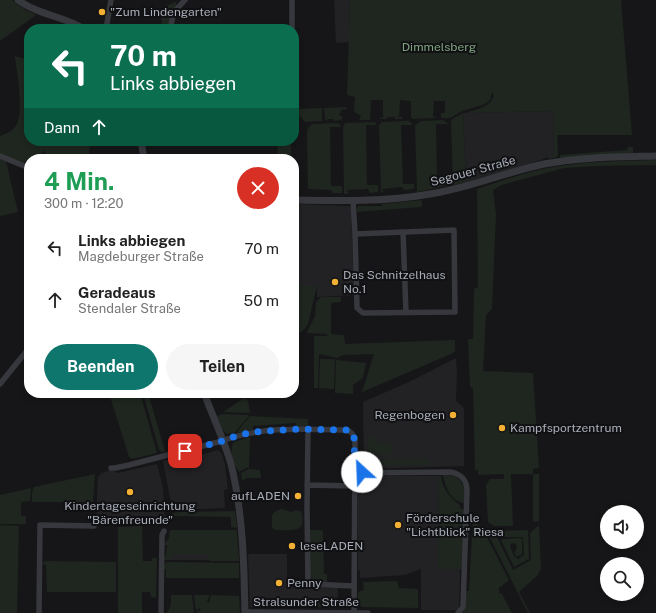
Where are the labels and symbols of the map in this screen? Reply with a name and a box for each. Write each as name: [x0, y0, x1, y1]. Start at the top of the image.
place label: "Zum Lindengarten": [110, 5, 222, 19]
marker: "Zum Lindengarten": [97, 7, 107, 17]
park label: Dimmelsberg: [402, 40, 476, 54]
street label: Segouer Straße: [429, 153, 517, 189]
place label: Das Schnitzelhaus No.1: [343, 268, 445, 296]
marker: Das Schnitzelhaus No.1: [330, 277, 340, 287]
place label: Regenbogen: [374, 408, 445, 422]
marker: Regenbogen: [448, 410, 458, 420]
place label: Kampfsportzentrum: [510, 421, 622, 435]
marker: Kampfsportzentrum: [497, 423, 507, 433]
pin: [168, 434, 202, 468]
position arrow: [341, 451, 383, 493]
marker: Kindertageseinrichtung "Bärenfreunde": [125, 487, 135, 497]
place label: aufLADEN: [231, 489, 290, 503]
marker: aufLADEN: [293, 491, 303, 501]
place label: Kindertageseinrichtung "Bärenfreunde": [64, 499, 196, 527]
place label: Förderschule "Lichtblick" Riesa: [406, 511, 504, 539]
marker: Förderschule "Lichtblick" Riesa: [393, 520, 403, 530]
place label: leseLADEN: [300, 539, 363, 553]
marker: leseLADEN: [287, 541, 297, 551]
place label: Penny: [287, 576, 322, 590]
marker: Penny: [274, 578, 284, 588]
street label: Stralsunder Straße: [253, 595, 359, 609]

